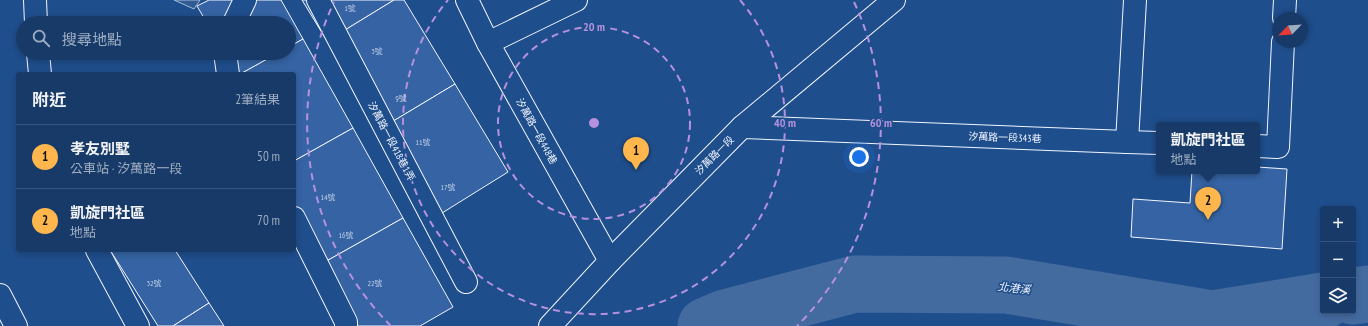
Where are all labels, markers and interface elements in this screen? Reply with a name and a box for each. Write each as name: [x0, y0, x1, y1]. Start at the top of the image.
house number: 1號: [344, 3, 356, 13]
north arrow: [1272, 12, 1308, 48]
search box: [16, 16, 296, 60]
text: 20 m: [583, 19, 605, 34]
icon: search: [30, 27, 52, 49]
text: 搜尋地點: [62, 30, 122, 49]
house number: 3號: [371, 46, 383, 56]
text: 附近: [32, 89, 66, 111]
text: 2筆結果: [235, 91, 280, 108]
house number: 9號: [395, 93, 407, 103]
street label: 汐萬路一段448巷: [513, 96, 560, 167]
street label: 汐萬路一段418巷1弄: [365, 99, 418, 183]
text: 40 m: [774, 115, 796, 130]
text: 60 m: [870, 115, 892, 130]
centre of rings: [587, 116, 601, 130]
popup: [1156, 122, 1260, 174]
street label: 汐萬路一段343巷: [968, 130, 1042, 145]
text: 凱旋門社區: [1170, 130, 1246, 149]
street label: 汐萬路一段: [692, 133, 737, 178]
house number: 11號: [415, 137, 431, 147]
pin: 1: [623, 137, 649, 170]
text: 孝友別墅: [70, 139, 130, 158]
your location: [849, 147, 869, 167]
text: 1: [42, 148, 48, 165]
text: 50 m: [257, 148, 280, 165]
text: 地點: [1170, 151, 1197, 168]
text: 公車站 · 汐萬路一段: [70, 160, 182, 177]
house number: 17號: [440, 182, 456, 192]
pin: 2: [1195, 187, 1221, 220]
house number: 14號: [320, 192, 336, 202]
text: 凱旋門社區: [70, 203, 145, 222]
map controls: [1320, 206, 1356, 314]
button: +: [1320, 206, 1356, 242]
text: 2: [42, 212, 48, 229]
text: 70 m: [257, 212, 280, 229]
text: 地點: [70, 224, 96, 241]
house number: 16號: [338, 230, 354, 240]
button: −: [1320, 242, 1356, 278]
house number: 32號: [146, 278, 162, 288]
house number: 22號: [367, 278, 383, 288]
button: layers: [1320, 278, 1356, 314]
water label: 北港溪: [997, 279, 1033, 297]

